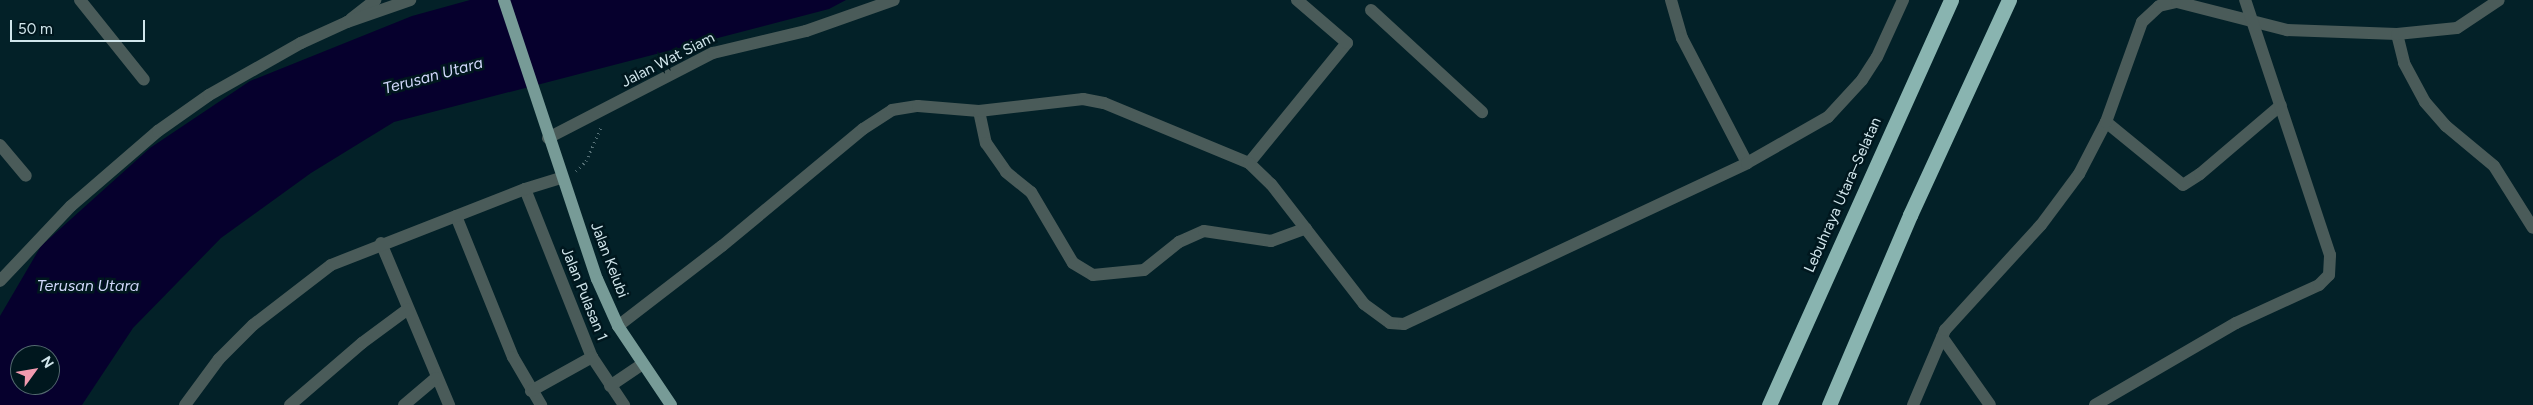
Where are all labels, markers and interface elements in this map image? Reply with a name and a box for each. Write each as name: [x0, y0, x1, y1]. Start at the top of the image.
scale bar: [12, 10, 148, 42]
text: 50 m: [18, 20, 53, 38]
street label: Jalan Wat Siam: [618, 29, 718, 91]
water label: Terusan Utara: [381, 53, 485, 99]
street label: Lebuhraya Utara–Selatan: [1801, 115, 1885, 275]
street label: Jalan Kelubi: [586, 220, 632, 300]
street label: Jalan Pulasan 1: [557, 245, 611, 343]
water label: Terusan Utara: [37, 276, 139, 296]
north arrow: [10, 345, 60, 395]
text: N: [37, 353, 57, 371]

